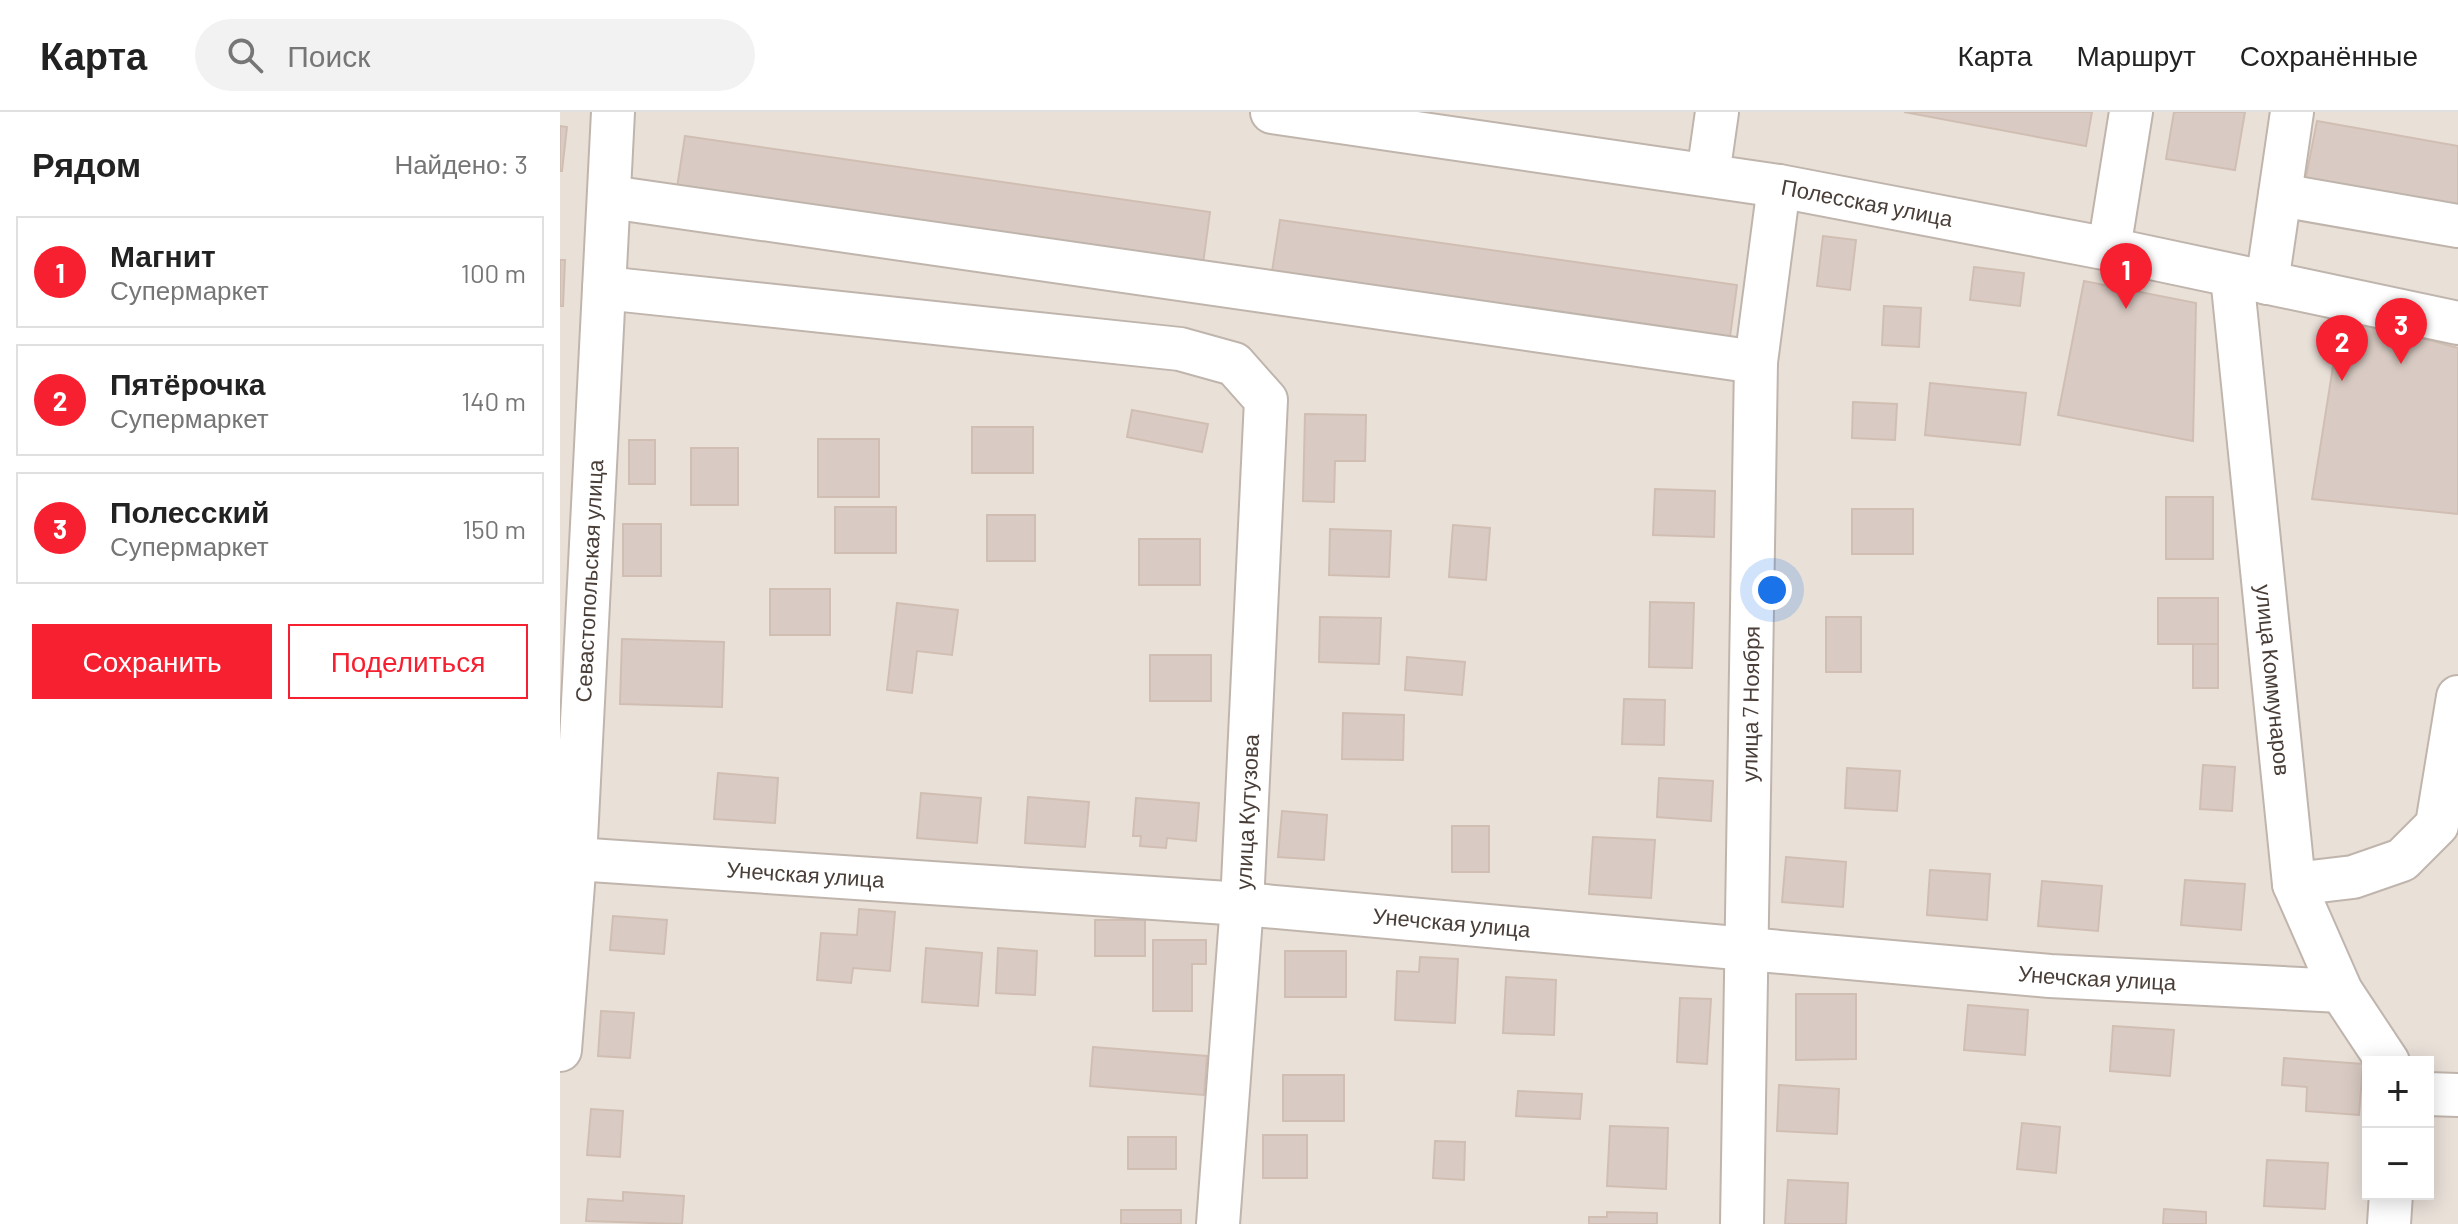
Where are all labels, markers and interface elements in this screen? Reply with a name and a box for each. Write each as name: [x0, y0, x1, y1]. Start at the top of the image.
search box: [195, 19, 755, 91]
text: Карта: [40, 32, 147, 78]
icon: search: [223, 33, 267, 77]
text: Поиск: [287, 37, 370, 73]
text: Карта: [1957, 38, 2032, 72]
text: Маршрут: [2076, 38, 2196, 72]
text: Сохранённые: [2240, 38, 2418, 72]
text: Рядом: [32, 143, 141, 184]
text: Найдено: 3: [394, 148, 528, 179]
street label: Полесская улица: [1779, 173, 1956, 231]
text: Магнит: [110, 237, 216, 273]
pin: 1: [2100, 243, 2152, 309]
text: 1: [55, 257, 65, 288]
text: 100 m: [461, 257, 526, 288]
text: Супермаркет: [110, 274, 269, 305]
pin: 3: [2375, 298, 2427, 364]
pin: 2: [2316, 315, 2368, 381]
text: Пятёрочка: [110, 365, 265, 401]
text: 2: [53, 385, 67, 416]
text: 140 m: [461, 385, 526, 416]
text: Супермаркет: [110, 402, 269, 433]
street label: Севастопольская улица: [569, 458, 608, 703]
text: Полесский: [110, 493, 269, 529]
text: 3: [53, 513, 67, 544]
text: 150 m: [462, 513, 526, 544]
text: Супермаркет: [110, 530, 269, 561]
your location: [1752, 570, 1792, 610]
street label: улица Коммунаров: [2251, 583, 2297, 777]
button: Сохранить: [32, 624, 272, 699]
button: Поделиться: [288, 624, 528, 699]
street label: улица 7 Ноября: [1735, 626, 1765, 782]
street label: улица Кутузова: [1229, 733, 1264, 890]
street label: Унечская улица: [726, 855, 886, 892]
street label: Унечская улица: [1372, 902, 1532, 942]
street label: Унечская улица: [2017, 959, 2178, 995]
map controls: [2362, 1056, 2434, 1200]
button: +: [2362, 1056, 2434, 1128]
button: −: [2362, 1128, 2434, 1200]

